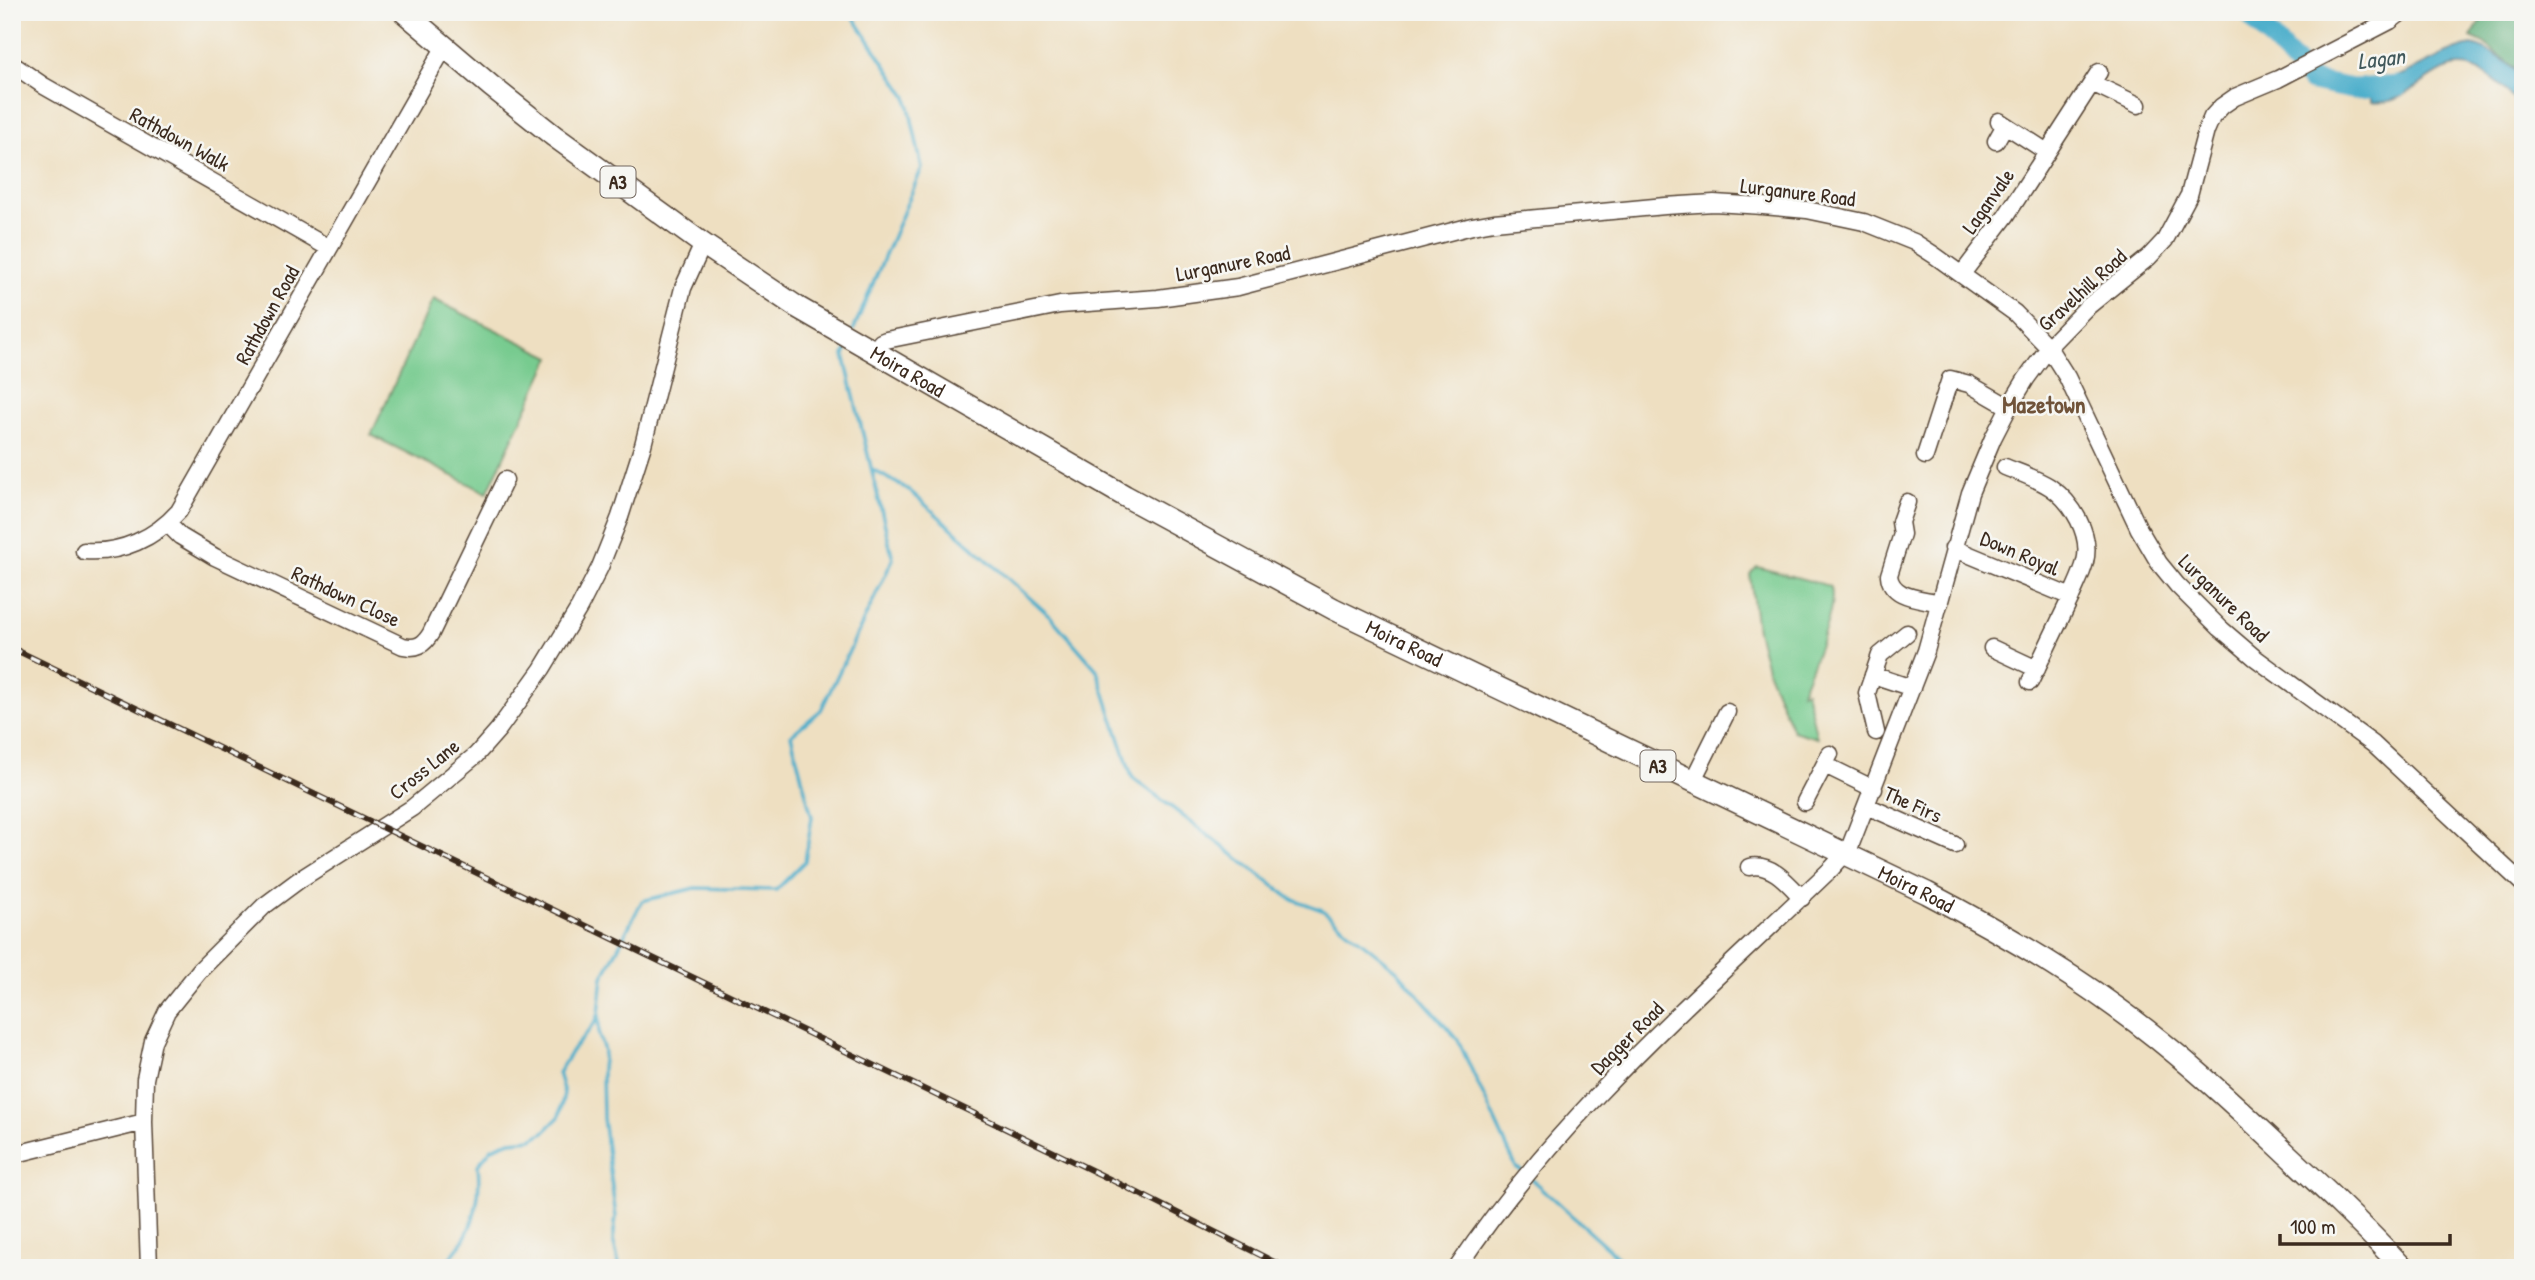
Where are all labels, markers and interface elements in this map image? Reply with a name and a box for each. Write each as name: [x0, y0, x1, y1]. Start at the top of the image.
water label: Lagan: [2356, 40, 2408, 77]
street label: Rathdown Walk: [125, 100, 235, 178]
street label: Laganvale: [1955, 162, 2021, 240]
road number: A3: [600, 166, 636, 198]
street label: Lurganure Road: [1739, 171, 1857, 213]
street label: Lurganure Road: [1174, 238, 1292, 288]
street label: Gravelhill Road: [2031, 242, 2133, 338]
street label: Rathdown Road: [228, 260, 306, 370]
street label: Moira Road: [866, 338, 951, 404]
district label: Mazetown: [2002, 388, 2086, 420]
street label: Down Royal: [1976, 523, 2064, 583]
street label: Lurganure Road: [2172, 547, 2276, 649]
street label: Rathdown Close: [287, 558, 405, 634]
street label: Moira Road: [1361, 612, 1447, 673]
street label: Cross Lane: [383, 732, 465, 806]
road number: A3: [1640, 750, 1676, 782]
street label: The Firs: [1879, 778, 1947, 830]
street label: Moira Road: [1874, 857, 1960, 919]
street label: Dagger Road: [1584, 995, 1670, 1081]
scale bar: [2280, 1203, 2449, 1247]
text: 100 m: [2290, 1212, 2336, 1241]

